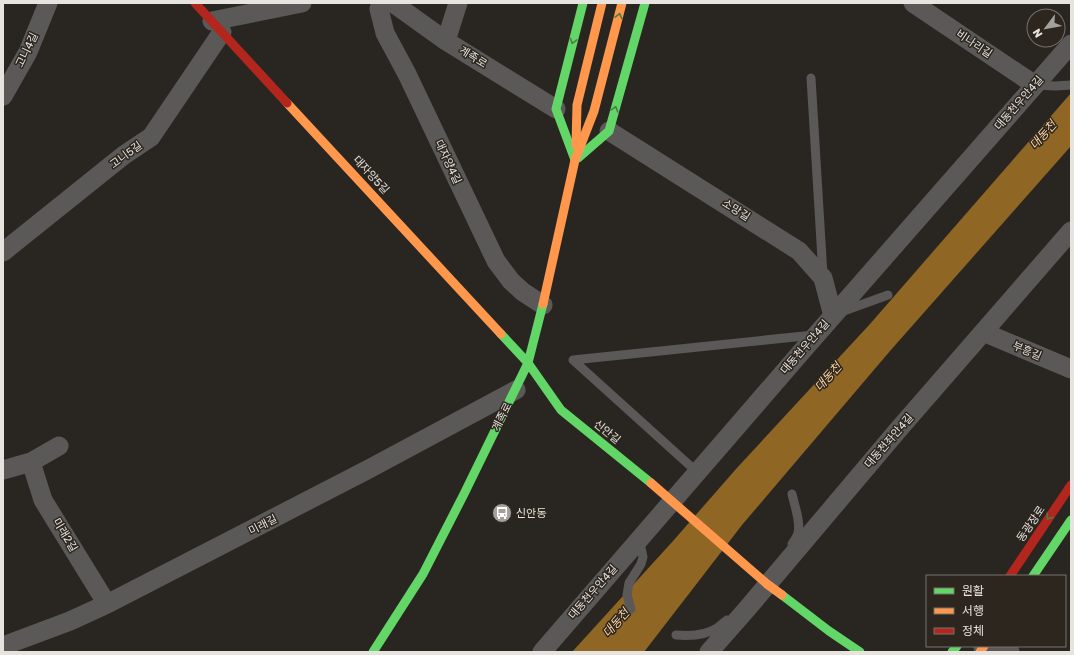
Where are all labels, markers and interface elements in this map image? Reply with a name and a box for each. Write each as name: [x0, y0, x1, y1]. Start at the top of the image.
north arrow: [1026, 8, 1066, 48]
one-way arrow: [614, 12, 623, 19]
text: N: [1030, 26, 1046, 40]
street label: 비나리길: [954, 27, 994, 61]
street label: 고니4길: [13, 30, 41, 70]
one-way arrow: [570, 38, 578, 44]
street label: 계족로: [457, 43, 489, 71]
street label: 대동천우안4길: [992, 73, 1046, 133]
one-way arrow: [610, 106, 619, 113]
water label: 대동천: [1027, 118, 1059, 152]
street label: 대자양4길: [432, 138, 464, 186]
street label: 고니5길: [107, 139, 145, 171]
street label: 대자양5길: [350, 153, 392, 197]
street label: 소망길: [720, 196, 752, 224]
street label: 대동천우안4길: [778, 317, 832, 377]
street label: 부흥길: [1010, 339, 1044, 363]
water label: 대동천: [812, 360, 844, 394]
street label: 계족로: [489, 401, 515, 433]
street label: 대동천좌안4길: [862, 411, 916, 471]
street label: 신안길: [591, 417, 623, 447]
bus stop icon: 신안동: [491, 502, 513, 524]
street label: 동광장로: [1014, 504, 1048, 544]
place label: 신안동: [516, 507, 546, 520]
street label: 미래길: [247, 512, 279, 538]
one-way arrow: [1047, 513, 1054, 520]
street label: 미래2길: [50, 516, 80, 554]
street label: 대동천우안4길: [566, 562, 620, 622]
legend: [926, 575, 1066, 647]
text: 원활: [962, 584, 984, 598]
text: 서행: [962, 604, 984, 618]
water label: 대동천: [600, 606, 632, 640]
text: 정체: [962, 624, 984, 638]

